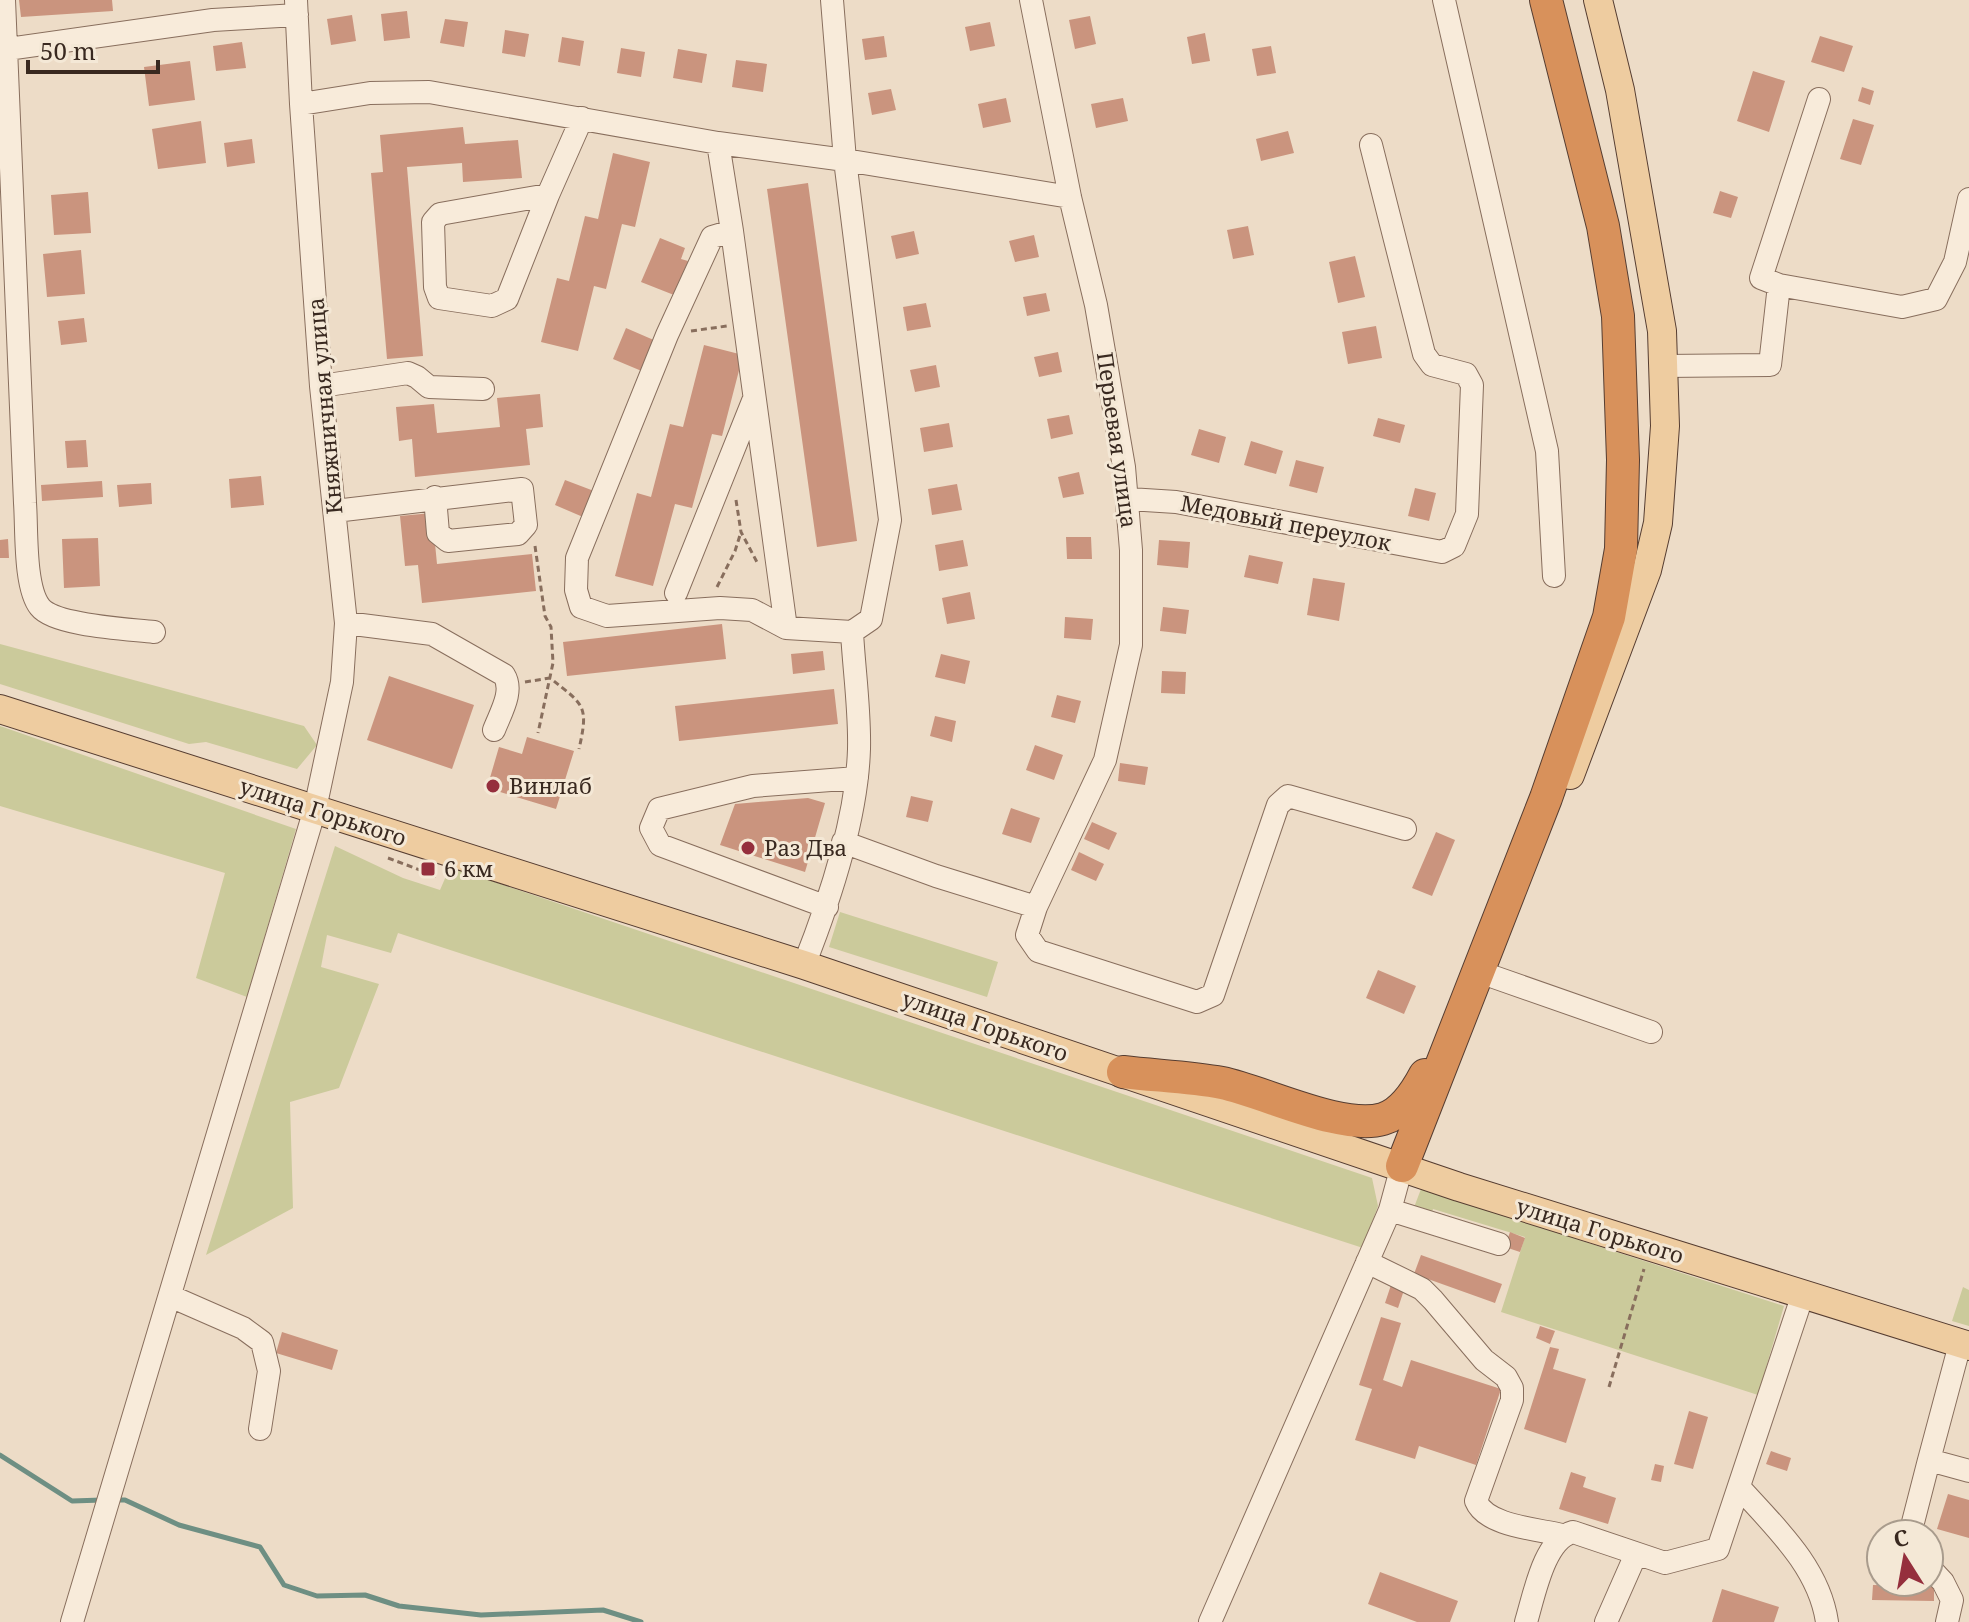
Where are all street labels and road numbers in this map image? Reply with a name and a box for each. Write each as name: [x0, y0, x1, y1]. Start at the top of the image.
street label: Княжничная улица: [300, 297, 348, 516]
street label: Перьевая улица: [1091, 350, 1145, 530]
street label: Медовый переулок: [1178, 487, 1395, 557]
street label: улица Горького: [236, 770, 410, 852]
street label: улица Горького: [898, 983, 1072, 1067]
street label: улица Горького: [1513, 1190, 1688, 1270]

